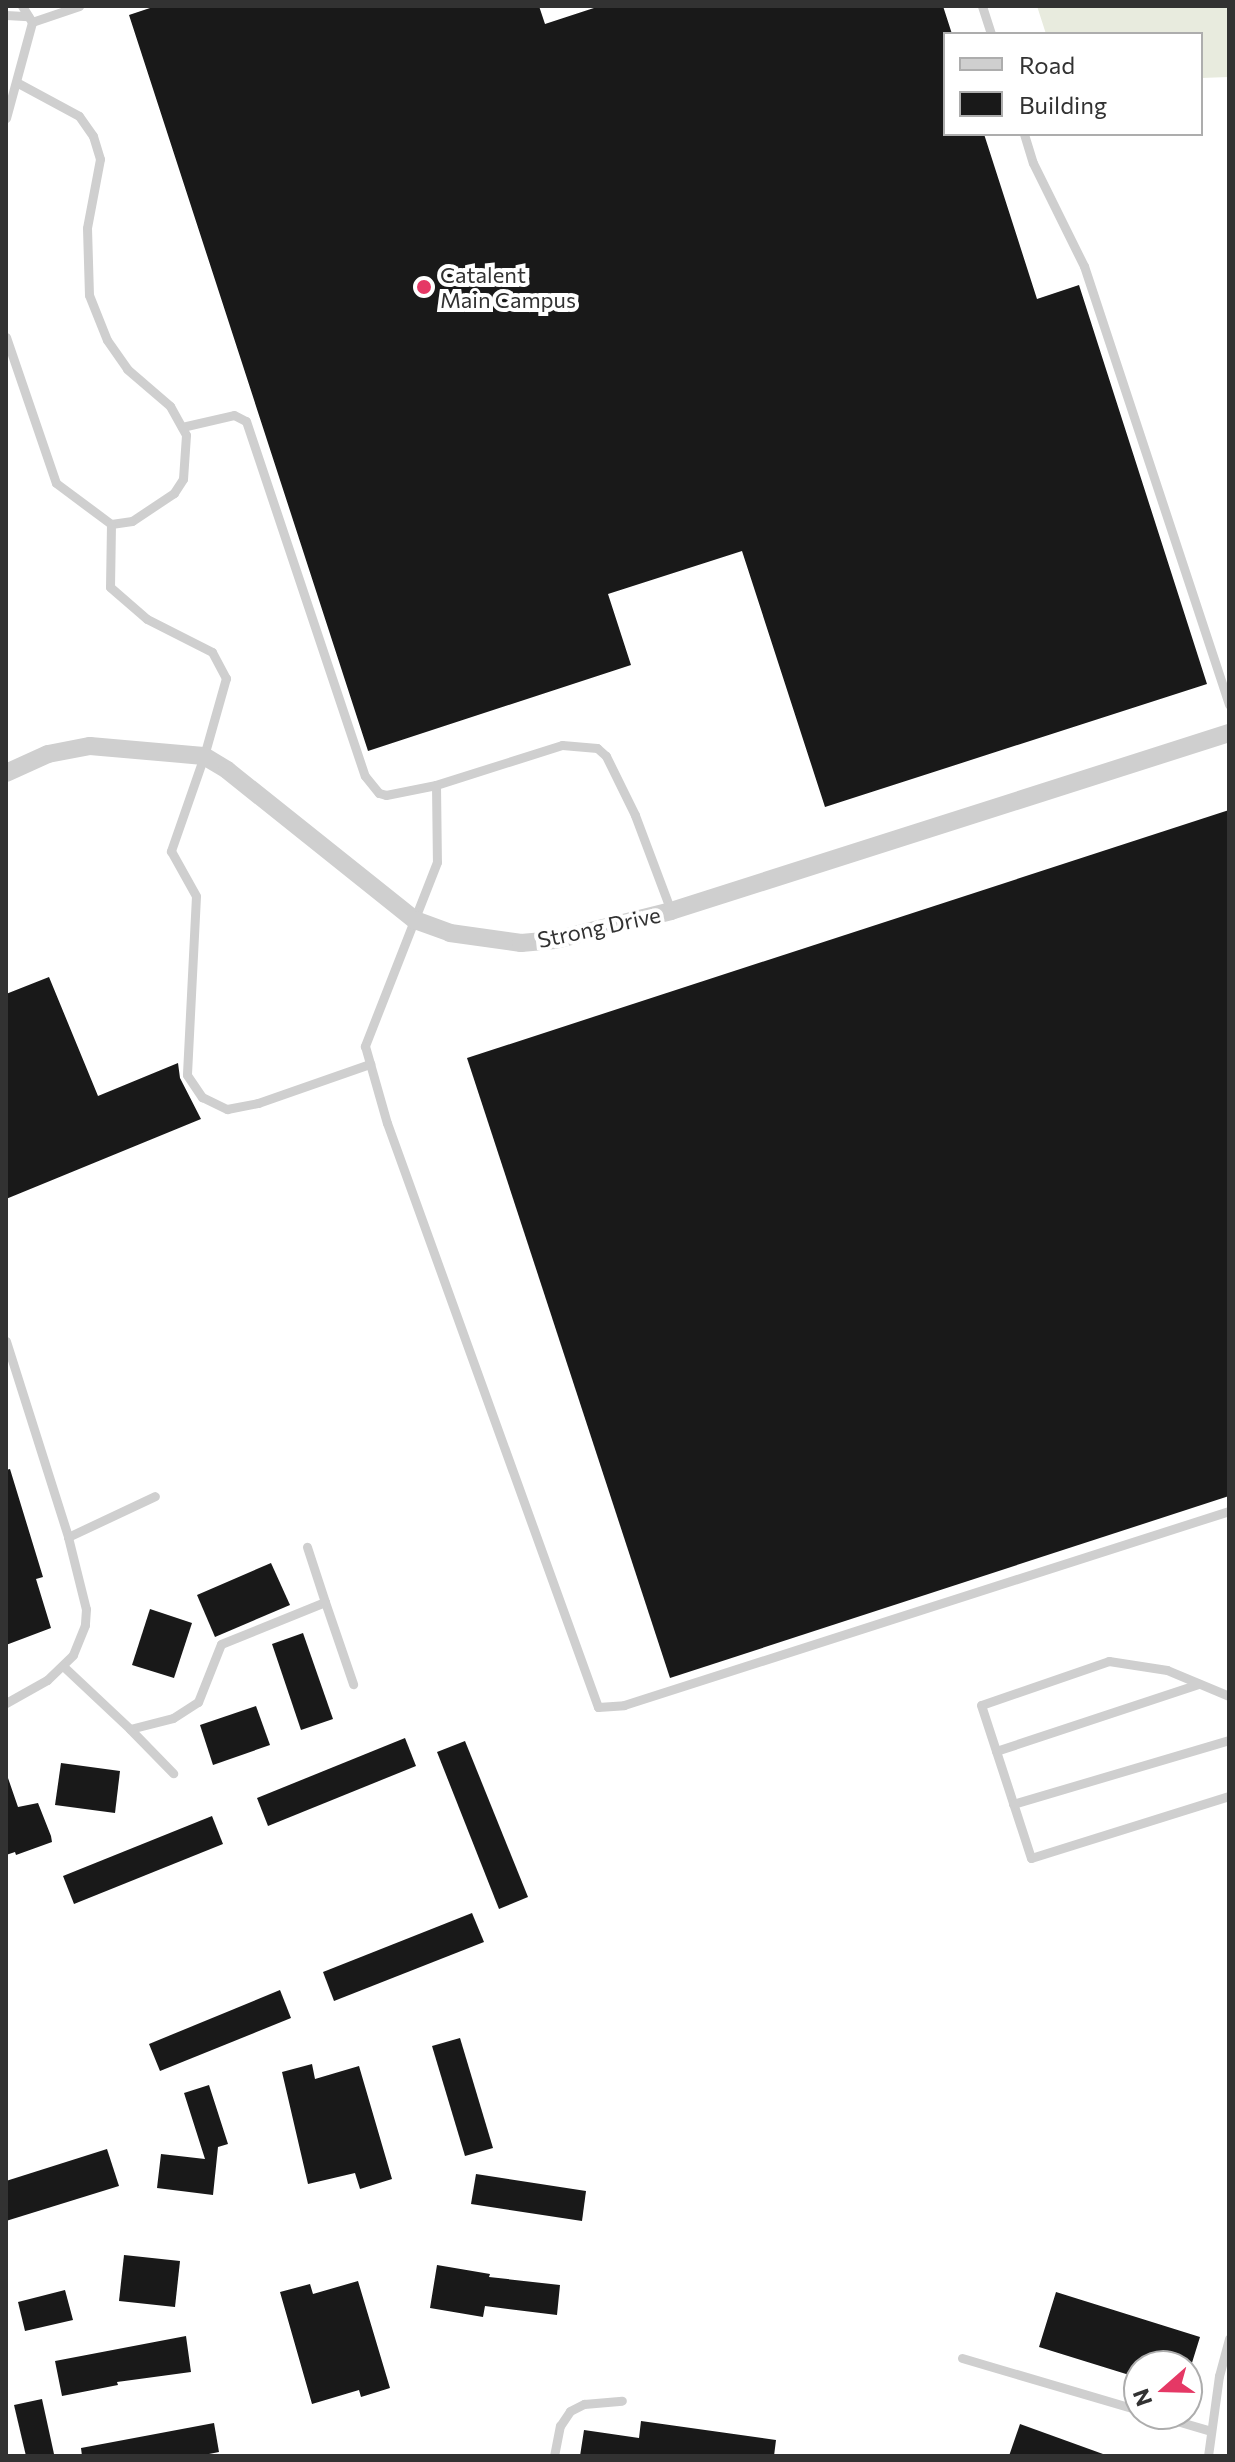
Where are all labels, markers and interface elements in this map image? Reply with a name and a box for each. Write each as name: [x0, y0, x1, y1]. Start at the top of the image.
legend: [943, 32, 1203, 136]
text: Road: [1019, 50, 1075, 79]
text: Building: [1019, 90, 1107, 119]
place label: Catalent Main Campus: [440, 261, 576, 312]
marker: Catalent Main Campus: [415, 278, 433, 296]
street label: Strong Drive: [535, 901, 663, 953]
north arrow: [1123, 2350, 1203, 2430]
text: N: [1126, 2385, 1157, 2410]

